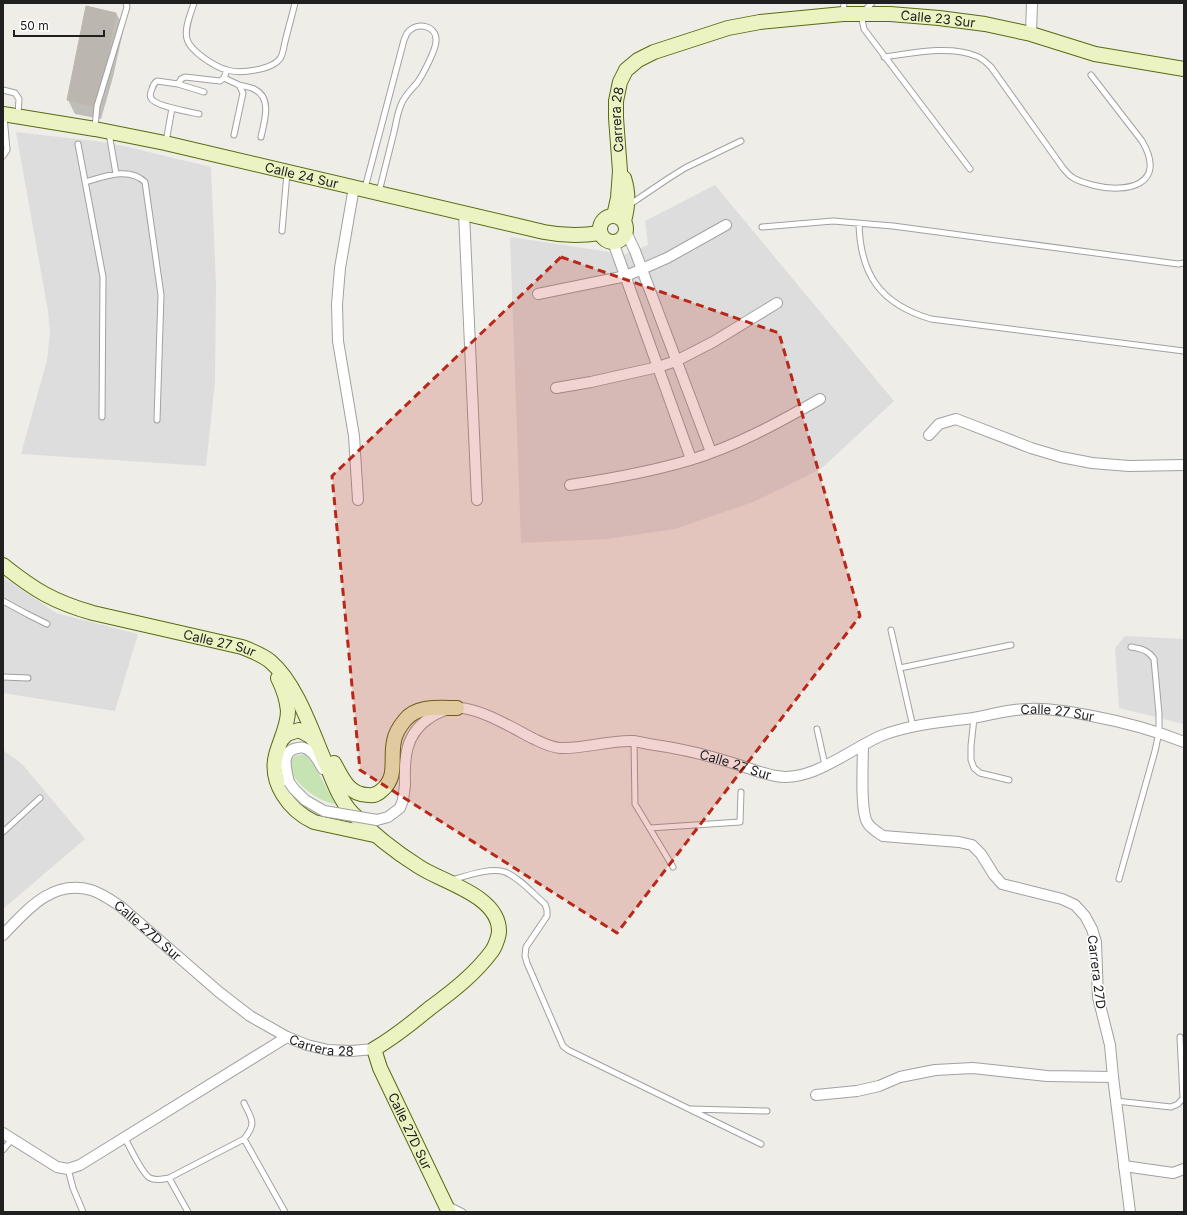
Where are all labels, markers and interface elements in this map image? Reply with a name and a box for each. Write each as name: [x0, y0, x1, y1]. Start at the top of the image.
street label: Calle 23 Sur: [900, 7, 976, 31]
scale bar: [14, 12, 104, 38]
text: 50 m: [20, 18, 49, 33]
street label: Carrera 28: [608, 85, 627, 153]
street label: Calle 24 Sur: [263, 159, 340, 191]
street label: Calle 27 Sur: [182, 626, 259, 660]
street label: Calle 27 Sur: [1020, 701, 1096, 724]
street label: Calle 27 Sur: [698, 746, 773, 783]
street label: Calle 27D Sur: [111, 897, 185, 964]
street label: Carrera 27D: [1085, 934, 1109, 1010]
street label: Carrera 28: [287, 1031, 354, 1059]
street label: Calle 27D Sur: [385, 1090, 436, 1172]

